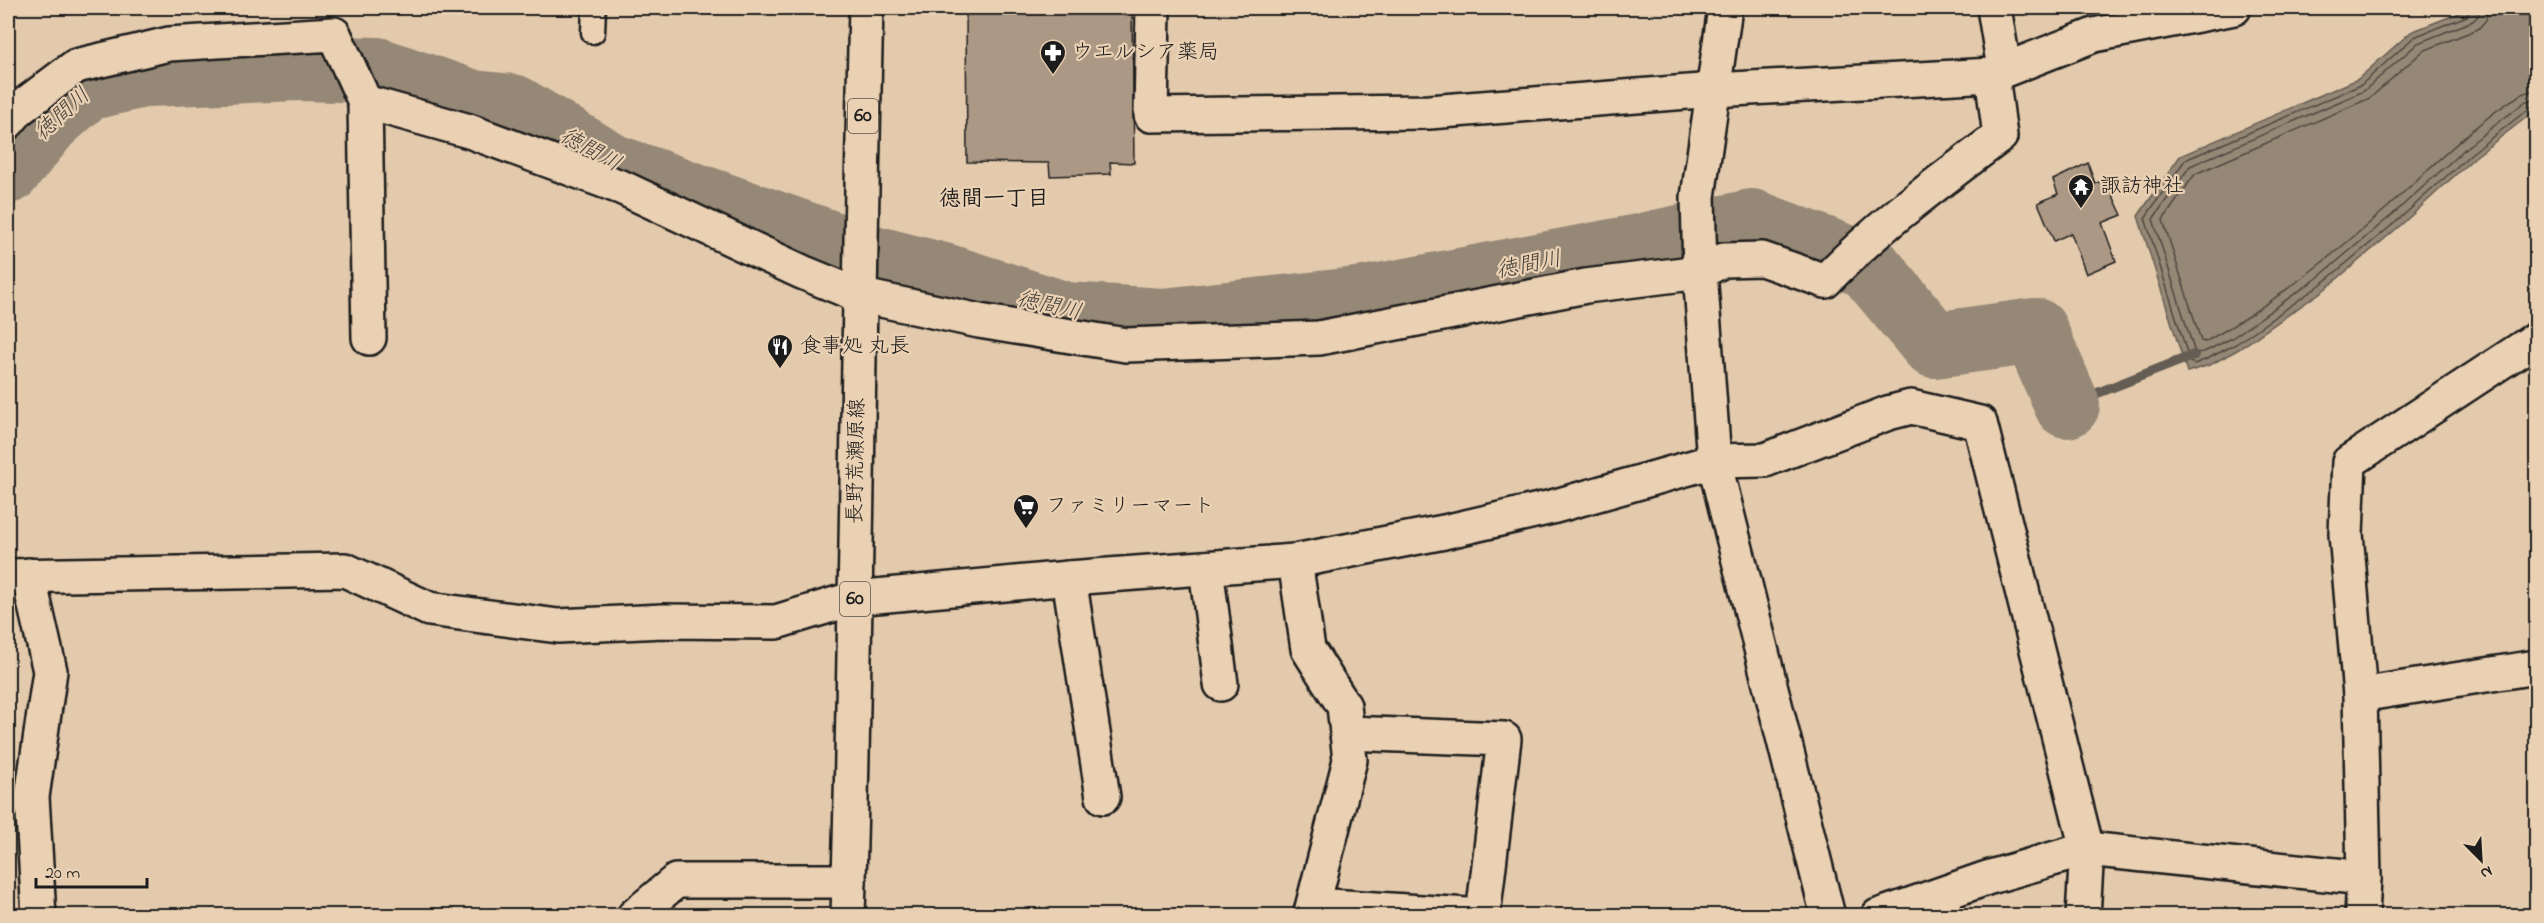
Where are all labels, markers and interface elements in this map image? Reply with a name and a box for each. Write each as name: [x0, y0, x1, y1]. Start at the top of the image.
pharmacy icon: ウエルシア薬局: [1038, 38, 1068, 76]
place label: ウエルシア薬局: [1072, 38, 1219, 68]
water label: 徳間川: [28, 81, 98, 149]
road number: 60: [848, 99, 878, 133]
water label: 徳間川: [553, 121, 627, 181]
temple icon: 諏訪神社: [2066, 172, 2096, 210]
place label: 諏訪神社: [2100, 172, 2184, 202]
district label: 徳間一丁目: [939, 184, 1049, 216]
water label: 徳間川: [1494, 244, 1564, 288]
water label: 徳間川: [1013, 284, 1085, 330]
restaurant icon: 食事処 丸長: [765, 332, 795, 370]
place label: 食事処 丸長: [800, 332, 910, 362]
street label: 長野荒瀬原線: [841, 398, 873, 524]
supermarket icon: ファミリーマート: [1011, 492, 1041, 530]
place label: ファミリーマート: [1046, 492, 1214, 522]
road number: 60: [840, 582, 870, 616]
north arrow: [2451, 830, 2511, 890]
scale bar: [36, 851, 147, 889]
text: N: [2476, 859, 2496, 885]
text: 20 m: [45, 861, 80, 887]

